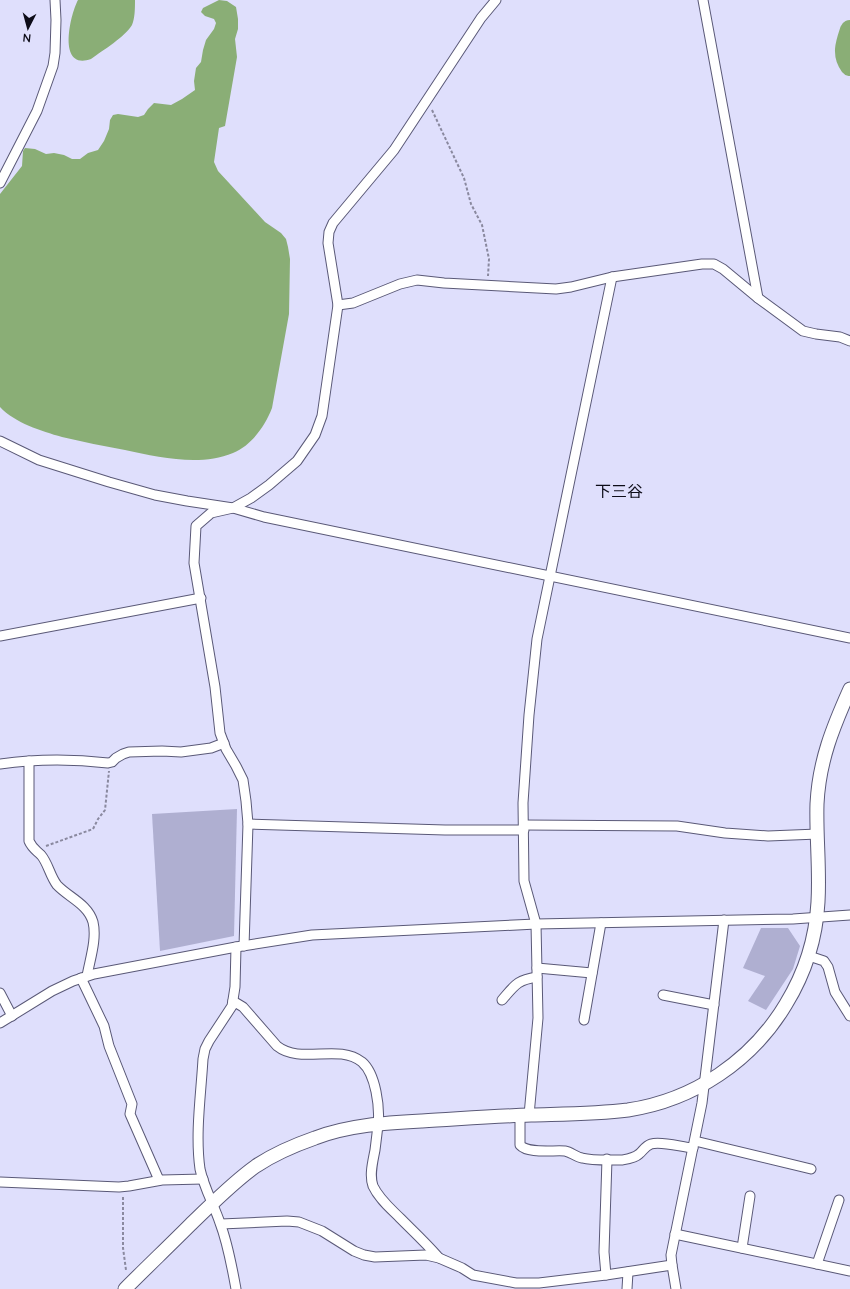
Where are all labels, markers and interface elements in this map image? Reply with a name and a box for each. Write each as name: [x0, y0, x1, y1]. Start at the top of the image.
north arrow: [8, 8, 48, 48]
text: N: [22, 32, 32, 45]
district label: 下三谷: [595, 481, 643, 500]

